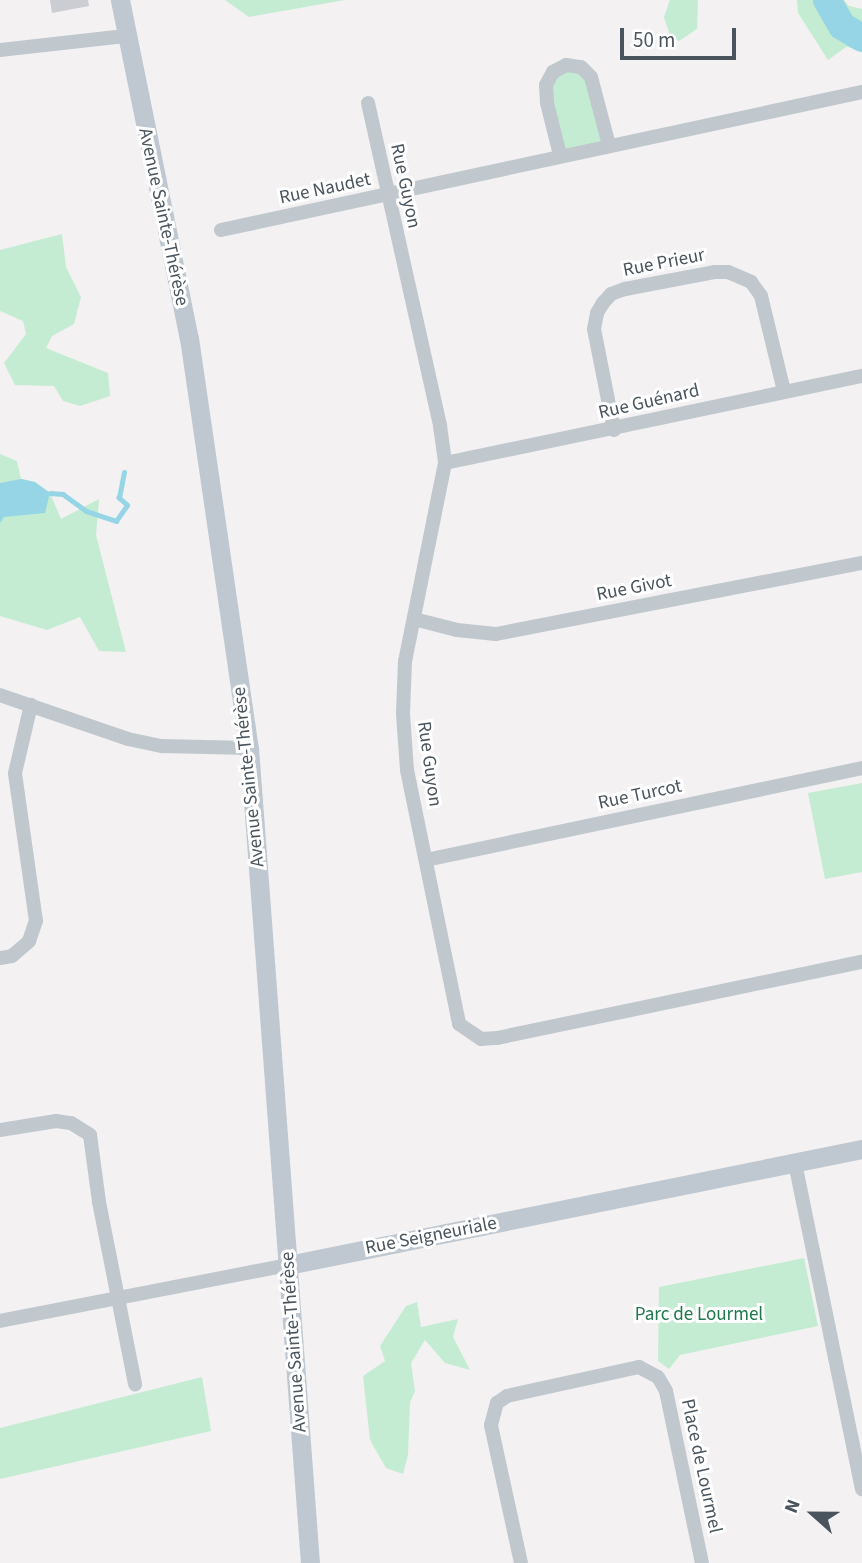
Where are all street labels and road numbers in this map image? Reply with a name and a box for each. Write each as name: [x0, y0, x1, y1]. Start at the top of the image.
street label: Avenue Sainte-Thérèse: [133, 126, 193, 308]
street label: Rue Guyon: [385, 142, 425, 230]
street label: Rue Naudet: [277, 168, 373, 210]
street label: Rue Prieur: [621, 244, 707, 282]
street label: Rue Guénard: [596, 379, 702, 425]
street label: Rue Givot: [595, 570, 673, 606]
street label: Avenue Sainte-Thérèse: [228, 686, 270, 868]
street label: Rue Guyon: [412, 720, 446, 808]
street label: Rue Turcot: [596, 775, 684, 815]
street label: Rue Seigneuriale: [363, 1212, 499, 1260]
street label: Avenue Sainte-Thérèse: [276, 1251, 312, 1433]
street label: Place de Lourmel: [676, 1397, 726, 1535]

